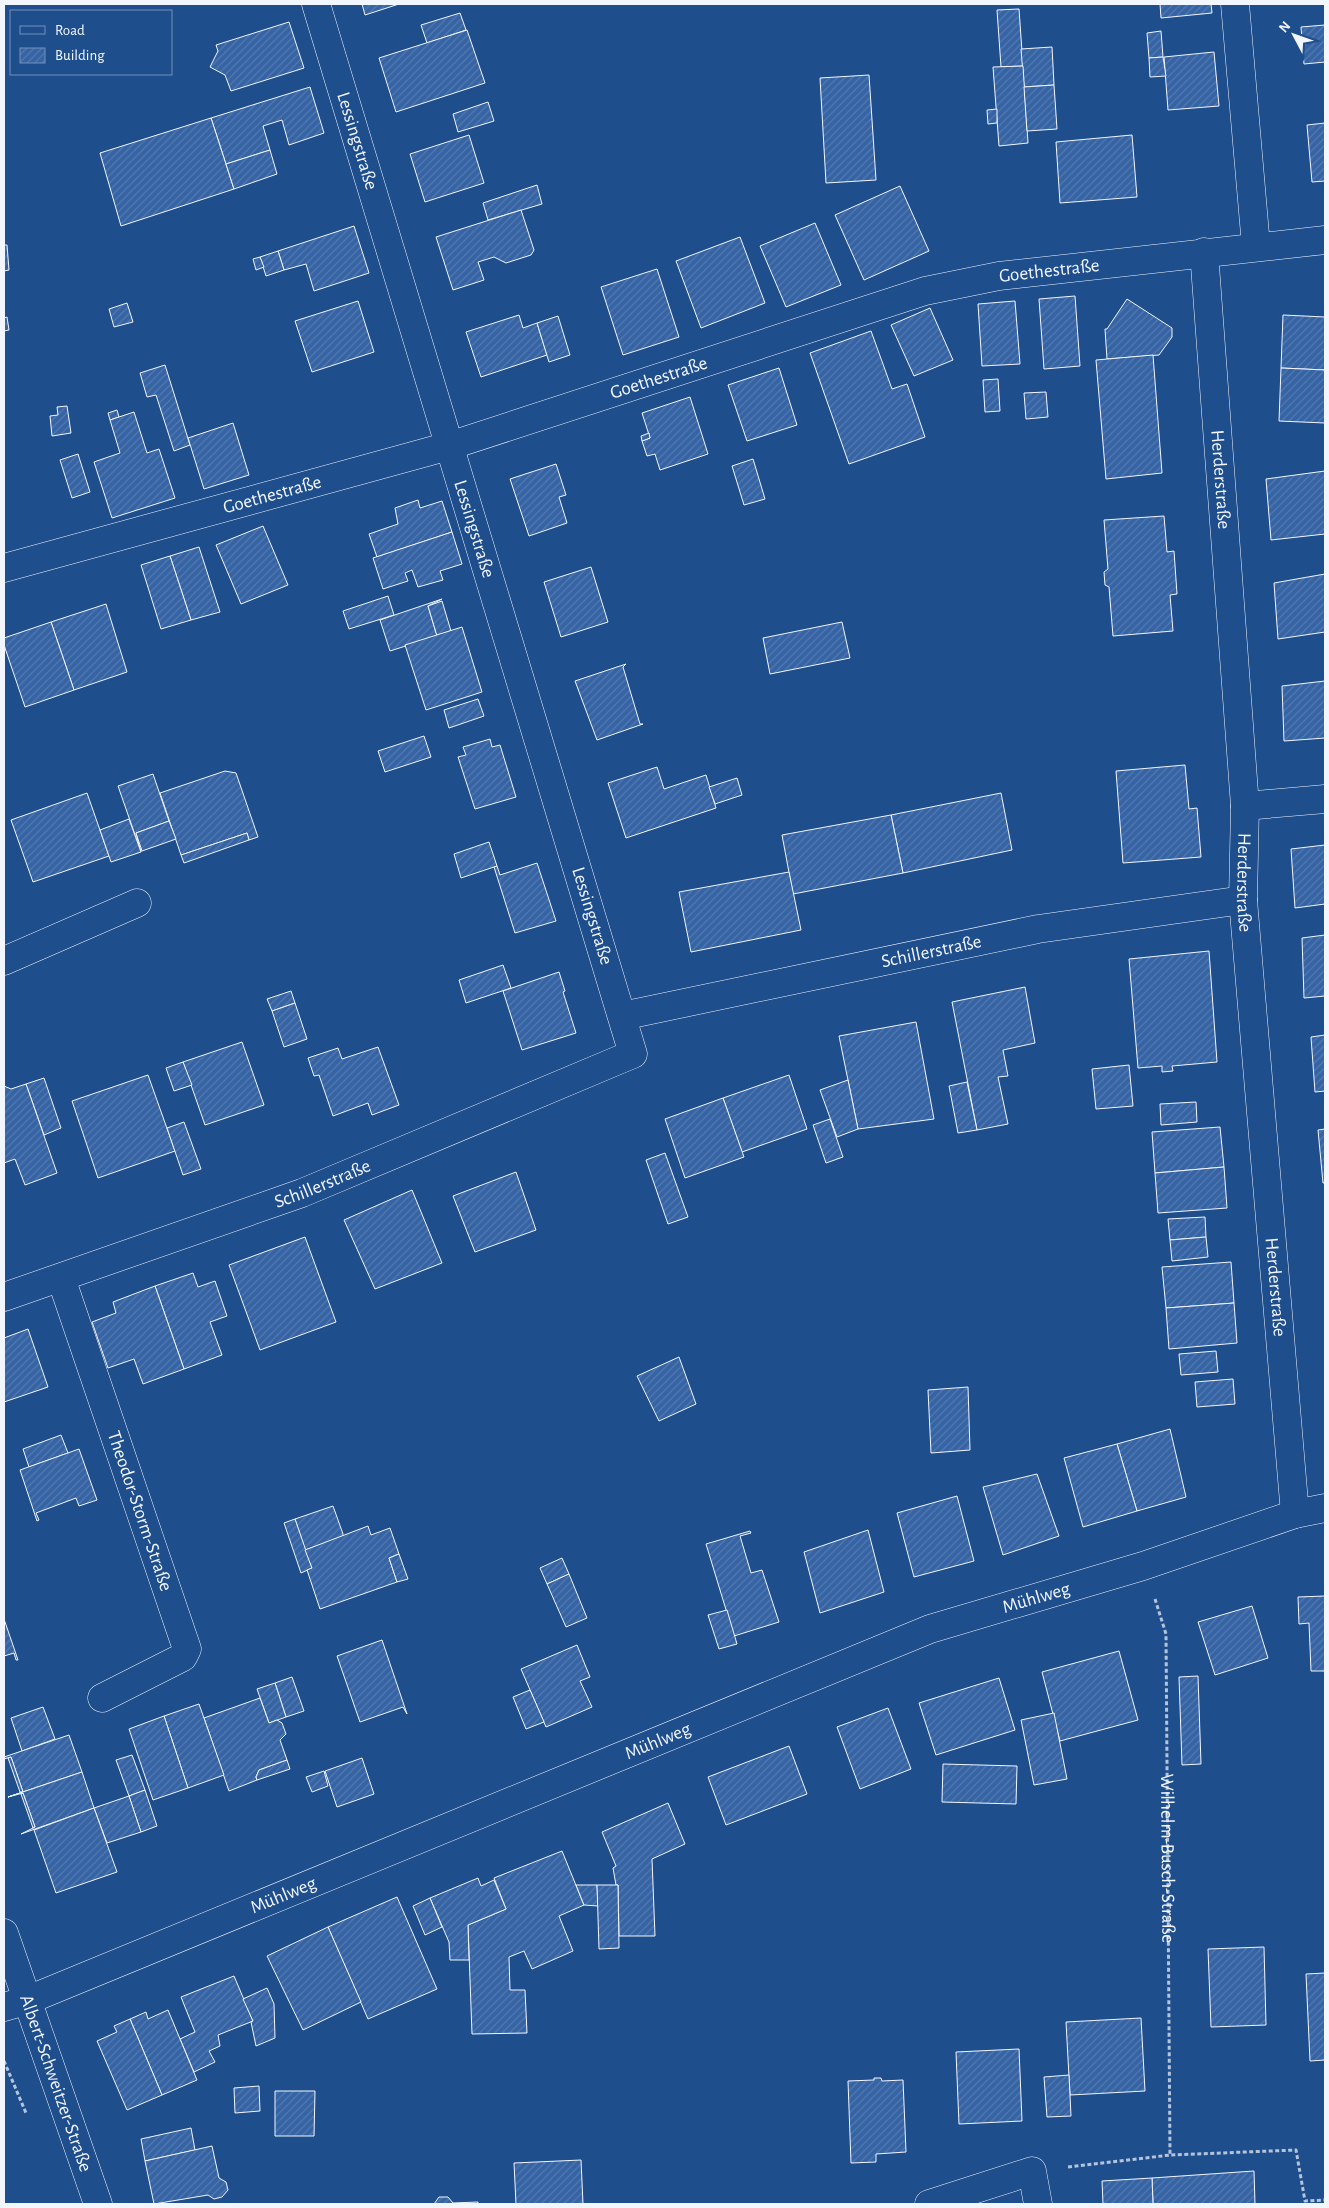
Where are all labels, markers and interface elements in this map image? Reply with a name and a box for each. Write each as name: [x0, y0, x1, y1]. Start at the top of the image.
legend: [10, 10, 172, 75]
north arrow: [1269, 10, 1319, 60]
text: N: [1276, 19, 1293, 35]
text: Road: [55, 23, 85, 38]
text: Building: [55, 48, 105, 63]
street label: Lessingstraße: [333, 90, 381, 192]
street label: Goethestraße: [998, 255, 1100, 285]
street label: Goethestraße: [608, 353, 710, 402]
street label: Herderstraße: [1208, 429, 1234, 530]
street label: Goethestraße: [221, 472, 323, 517]
street label: Lessingstraße: [450, 478, 498, 580]
street label: Herderstraße: [1233, 833, 1255, 933]
street label: Lessingstraße: [568, 865, 616, 967]
street label: Schillerstraße: [880, 932, 983, 971]
street label: Schillerstraße: [272, 1156, 373, 1211]
street label: Herderstraße: [1262, 1237, 1289, 1337]
street label: Theodor-Storm-Straße: [104, 1429, 176, 1593]
street label: Mühlweg: [1000, 1578, 1073, 1617]
street label: Mühlweg: [622, 1719, 694, 1763]
street label: Wilhelm-Busch-Straße: [1158, 1774, 1178, 1943]
street label: Mühlweg: [248, 1873, 320, 1917]
street label: Albert-Schweitzer-Straße: [17, 1992, 96, 2174]

